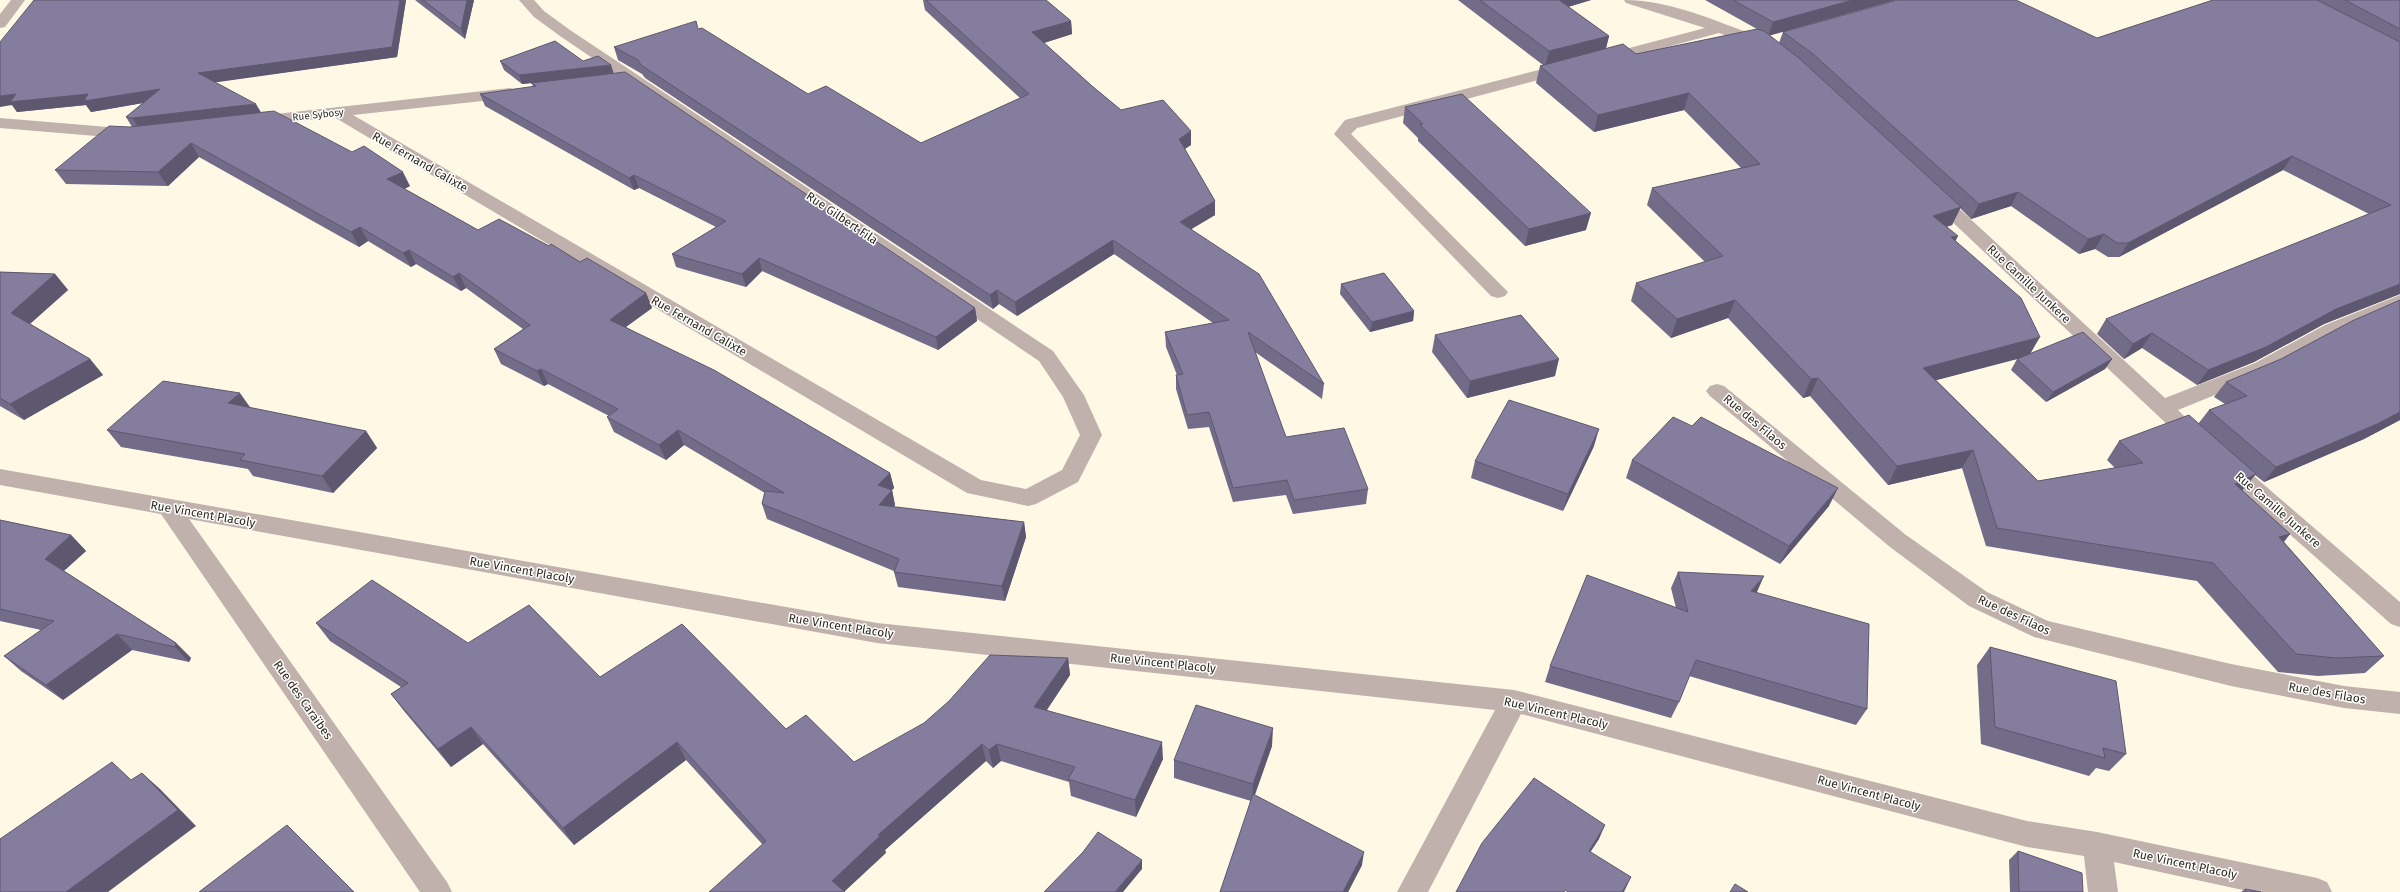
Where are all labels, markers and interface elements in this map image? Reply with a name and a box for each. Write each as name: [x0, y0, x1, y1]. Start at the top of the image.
street label: Rue Sybosy: [292, 106, 344, 124]
street label: Rue Fernand Calixte: [370, 129, 470, 195]
street label: Rue Gilbert Fila: [804, 189, 880, 247]
street label: Rue Camille Junkere: [1985, 242, 2073, 326]
street label: Rue Fernand Calixte: [649, 293, 749, 359]
street label: Rue des Filaos: [1721, 392, 1790, 453]
street label: Rue Camille Junkere: [2232, 469, 2324, 551]
street label: Rue Vincent Placoly: [149, 498, 257, 530]
street label: Rue Vincent Placoly: [468, 554, 576, 586]
street label: Rue des Filaos: [1976, 592, 2053, 638]
street label: Rue Vincent Placoly: [787, 611, 895, 641]
street label: Rue Vincent Placoly: [1109, 650, 1217, 676]
street label: Rue des Caraïbes: [271, 658, 336, 742]
street label: Rue des Filaos: [2287, 679, 2367, 707]
street label: Rue Vincent Placoly: [1503, 694, 1609, 732]
street label: Rue Vincent Placoly: [1816, 772, 1922, 814]
street label: Rue Vincent Placoly: [2132, 846, 2239, 882]

